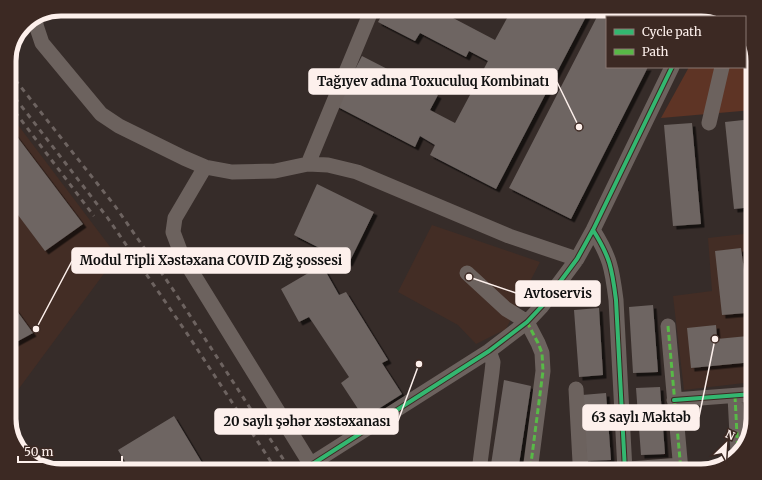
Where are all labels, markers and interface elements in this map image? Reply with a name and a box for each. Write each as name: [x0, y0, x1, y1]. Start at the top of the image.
legend: [606, 16, 746, 68]
text: Cycle path: [642, 24, 702, 39]
text: Path: [642, 44, 668, 59]
callout: Tağıyev adına Toxuculuq Kombinatı: [309, 69, 557, 94]
text: Tağıyev adına Toxuculuq Kombinatı: [317, 73, 550, 90]
callout: Modul Tipli Xəstəxana COVID Zığ şossesi: [72, 248, 350, 273]
text: Modul Tipli Xəstəxana COVID Zığ şossesi: [80, 252, 343, 269]
callout: Avtoservis: [516, 281, 600, 306]
text: Avtoservis: [523, 285, 592, 302]
callout: 63 saylı Məktəb: [583, 405, 699, 430]
callout: 20 saylı şəhər xəstəxanası: [215, 409, 398, 434]
text: 63 saylı Məktəb: [591, 409, 691, 426]
text: 20 saylı şəhər xəstəxanası: [224, 413, 391, 430]
north arrow: [706, 424, 746, 464]
text: N: [723, 427, 737, 443]
scale bar: [18, 438, 122, 464]
text: 50 m: [24, 444, 53, 459]

